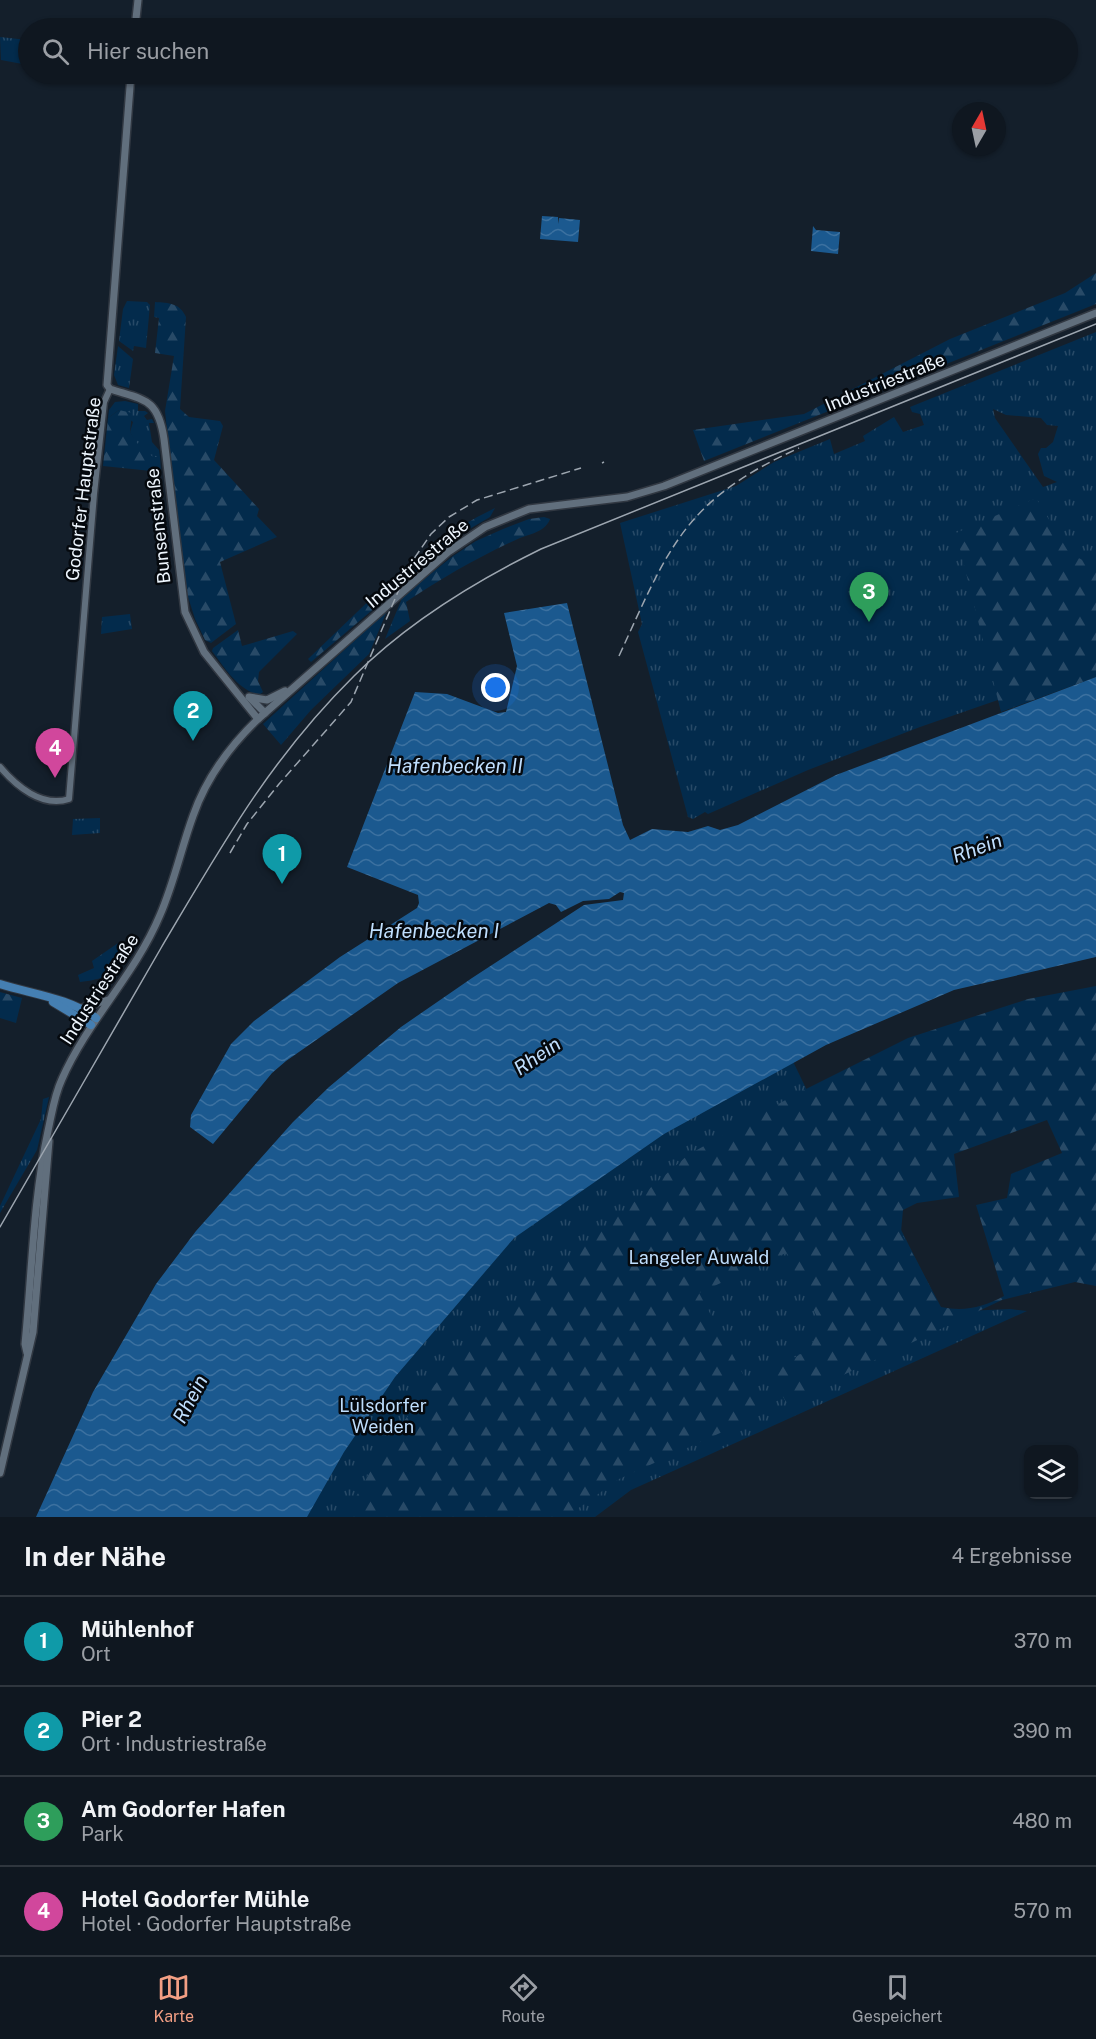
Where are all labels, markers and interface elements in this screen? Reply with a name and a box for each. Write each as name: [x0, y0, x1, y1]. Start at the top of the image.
search box: [18, 18, 1078, 84]
icon: search: [39, 35, 72, 68]
text: Hier suchen: [87, 38, 209, 64]
north arrow: [952, 102, 1006, 156]
street label: Industriestraße: [822, 348, 948, 416]
street label: Godorfer Hauptstraße: [61, 396, 105, 582]
street label: Bunsenstraße: [141, 467, 175, 585]
street label: Industriestraße: [361, 514, 473, 612]
pin: 3: [850, 572, 888, 622]
your location: [481, 673, 510, 702]
pin: 2: [174, 692, 212, 741]
pin: 4: [36, 728, 74, 778]
water label: Hafenbecken II: [387, 754, 523, 778]
water label: Rhein: [949, 828, 1005, 868]
pin: 1: [262, 834, 302, 884]
water label: Hafenbecken I: [369, 919, 499, 943]
street label: Industriestraße: [55, 930, 143, 1048]
water label: Rhein: [509, 1032, 565, 1080]
park label: Langeler Auwald: [629, 1247, 769, 1268]
water label: Rhein: [167, 1371, 213, 1427]
park label: Lülsdorfer Weiden: [339, 1395, 427, 1437]
map controls: [1024, 1445, 1078, 1499]
button: layers: [1024, 1445, 1078, 1499]
text: In der Nähe: [24, 1541, 166, 1572]
text: 4 Ergebnisse: [952, 1544, 1072, 1568]
text: Mühlenhof: [81, 1616, 194, 1642]
text: 1: [39, 1629, 48, 1653]
text: 370 m: [1014, 1629, 1072, 1653]
text: Ort: [81, 1642, 111, 1666]
text: Pier 2: [81, 1706, 142, 1732]
text: 2: [37, 1719, 50, 1743]
text: 390 m: [1013, 1719, 1072, 1743]
text: Ort · Industriestraße: [81, 1732, 267, 1756]
text: Am Godorfer Hafen: [81, 1796, 285, 1822]
text: 3: [37, 1809, 50, 1833]
text: 480 m: [1012, 1809, 1072, 1833]
text: Park: [81, 1822, 124, 1846]
text: Hotel Godorfer Mühle: [81, 1886, 309, 1912]
text: 4: [37, 1899, 50, 1923]
text: 570 m: [1013, 1899, 1072, 1923]
text: Hotel · Godorfer Hauptstraße: [81, 1912, 352, 1936]
tab: Karte: [153, 1971, 194, 2026]
tab: Route: [501, 1971, 545, 2026]
tab: Gespeichert: [852, 1971, 943, 2026]

